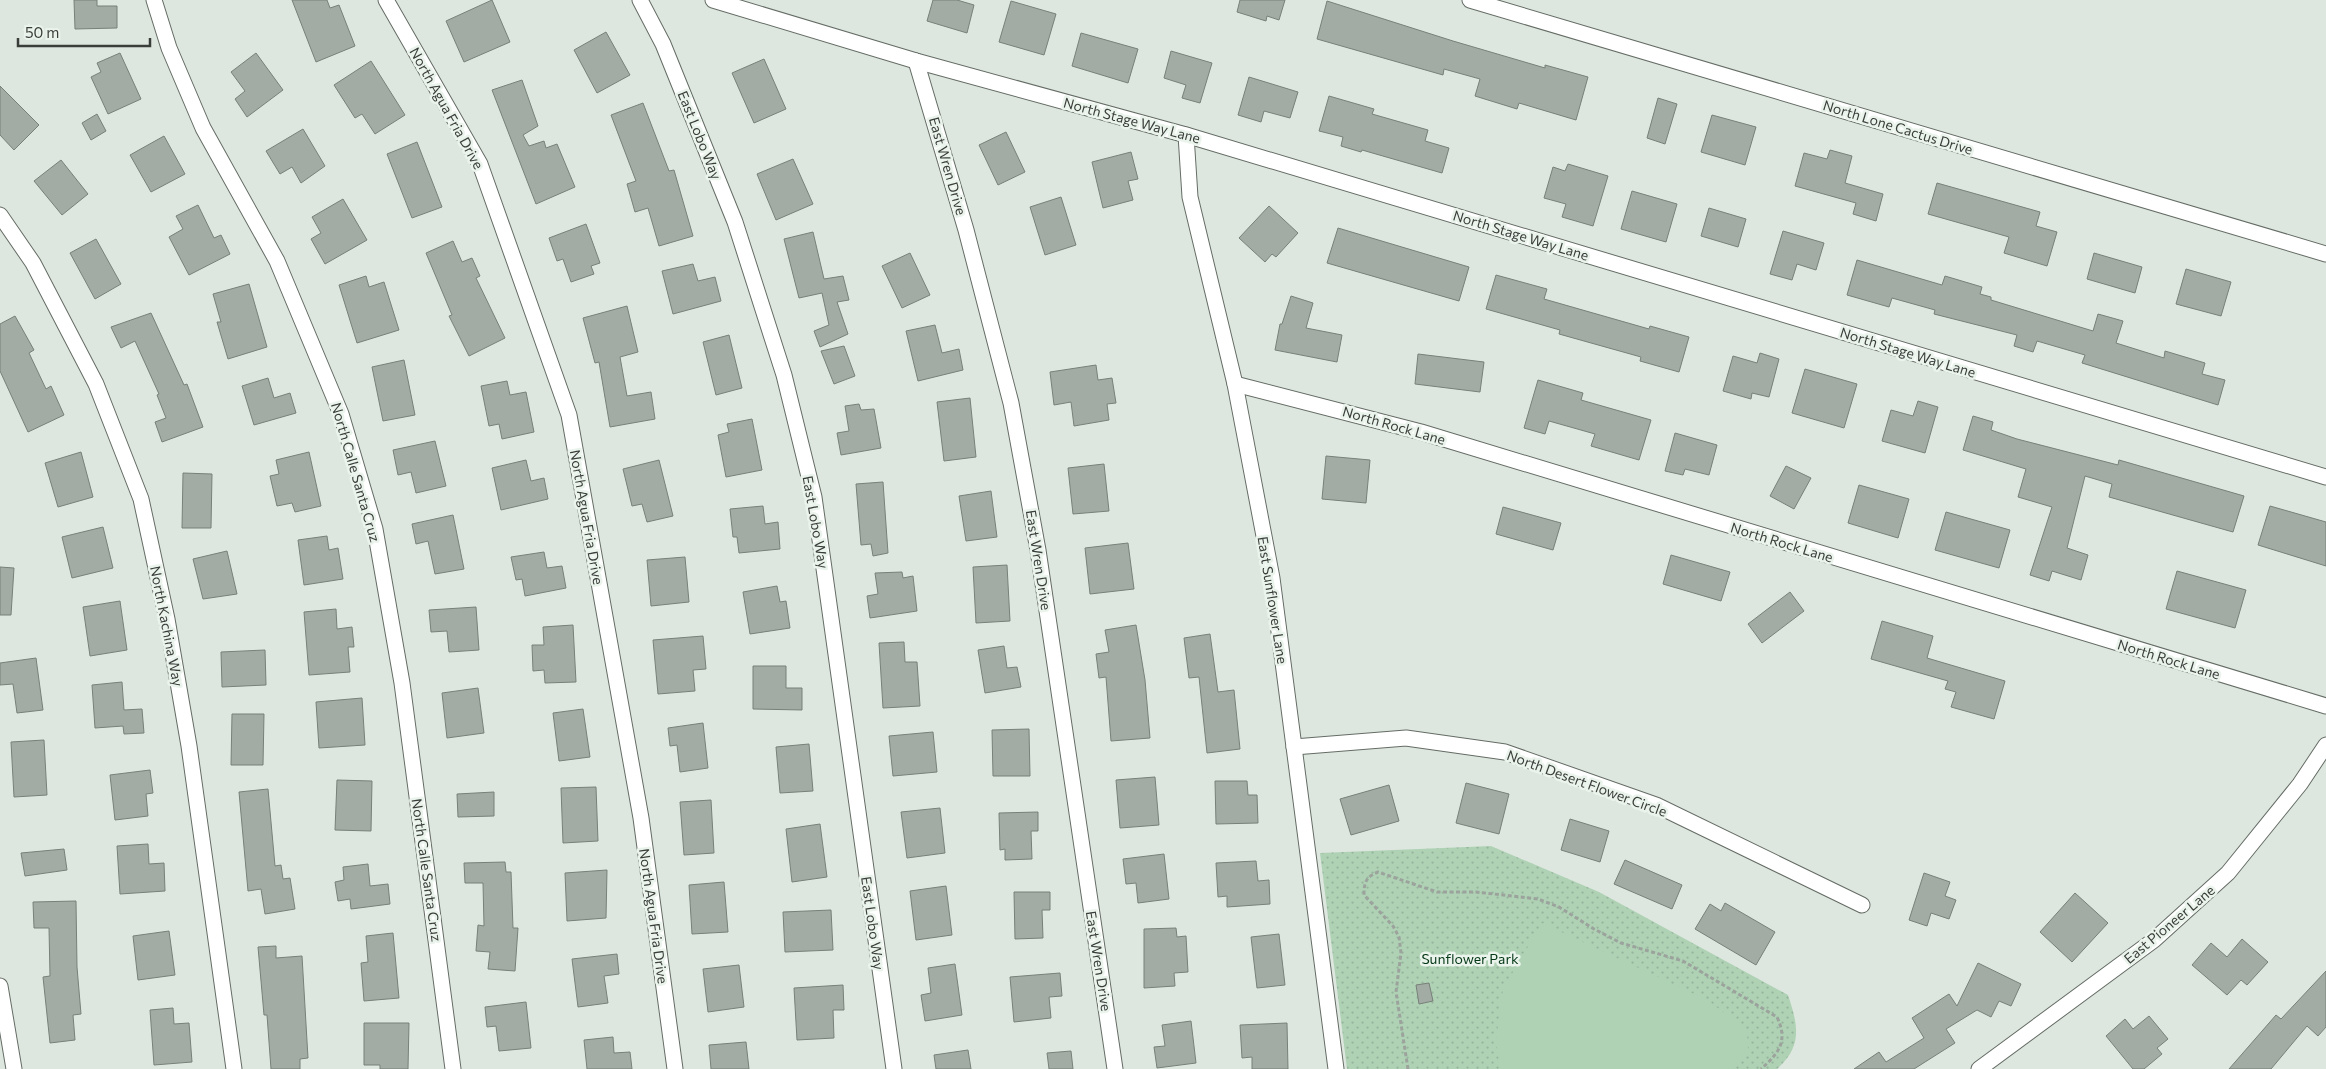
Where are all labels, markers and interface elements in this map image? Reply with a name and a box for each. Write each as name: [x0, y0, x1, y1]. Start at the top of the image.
scale bar: [18, 15, 150, 47]
text: 50 m: [25, 23, 59, 41]
street label: North Agua Fria Drive: [406, 44, 488, 172]
street label: East Lobo Way: [675, 88, 725, 182]
street label: North Stage Way Lane: [1062, 94, 1202, 146]
street label: North Lone Cactus Drive: [1821, 96, 1975, 158]
street label: East Wren Drive: [926, 115, 970, 217]
street label: North Stage Way Lane: [1451, 206, 1591, 264]
street label: North Stage Way Lane: [1838, 323, 1978, 381]
street label: North Calle Santa Cruz: [328, 400, 384, 544]
street label: North Rock Lane: [1341, 402, 1447, 448]
street label: North Agua Fria Drive: [567, 448, 607, 586]
street label: East Lobo Way: [799, 474, 833, 570]
street label: East Wren Drive: [1023, 509, 1055, 611]
street label: North Rock Lane: [1729, 518, 1835, 566]
street label: East Sunflower Lane: [1255, 535, 1291, 665]
street label: North Kachina Way: [147, 564, 187, 688]
street label: North Rock Lane: [2116, 635, 2222, 683]
street label: North Desert Flower Circle: [1505, 746, 1669, 820]
street label: North Calle Santa Cruz: [409, 797, 445, 943]
street label: North Agua Fria Drive: [636, 847, 672, 985]
street label: East Lobo Way: [858, 875, 888, 971]
street label: East Pioneer Lane: [2120, 881, 2218, 967]
street label: East Wren Drive: [1083, 910, 1115, 1012]
park label: Sunflower Park: [1421, 950, 1519, 967]

